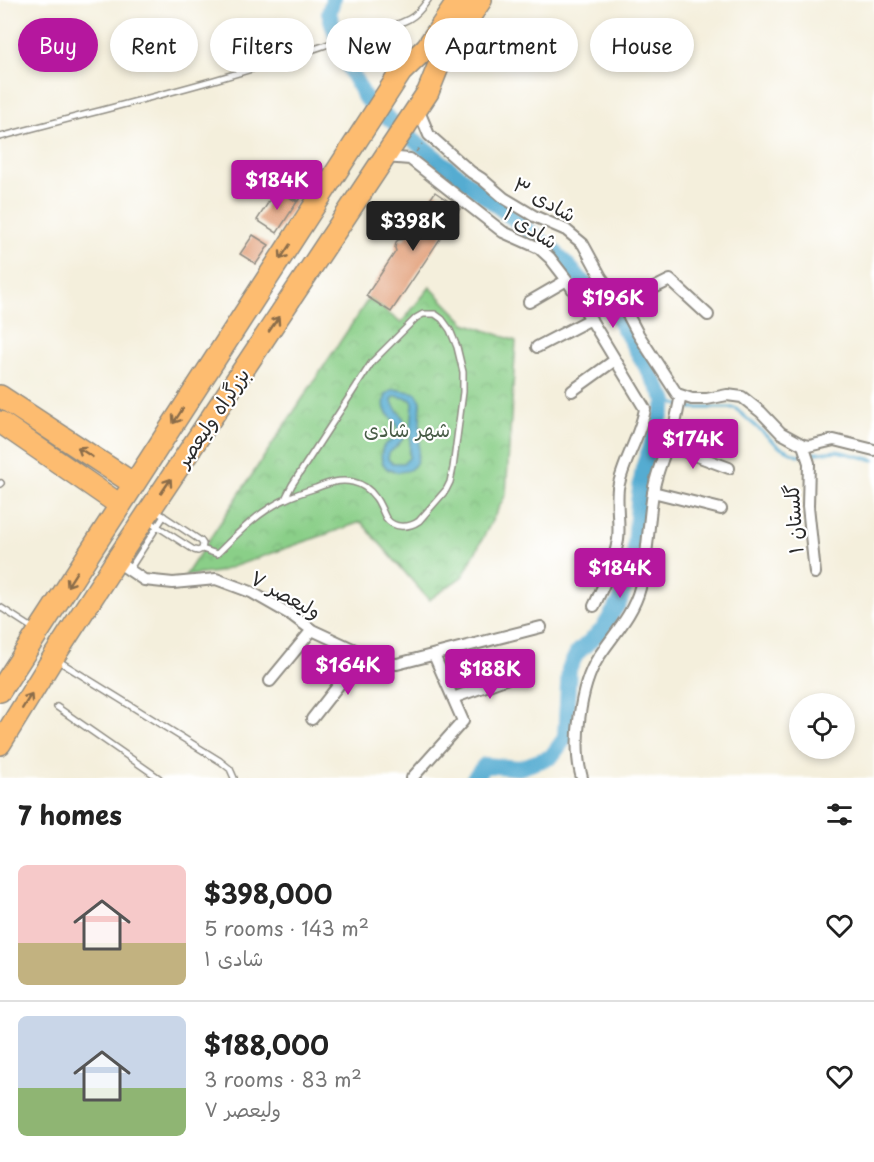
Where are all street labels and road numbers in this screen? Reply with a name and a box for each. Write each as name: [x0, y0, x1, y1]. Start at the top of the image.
street label: شادی ۳: [508, 169, 582, 229]
street label: شادی ۱: [498, 198, 564, 256]
street label: بزرگراه ولیعصر: [167, 361, 256, 474]
street label: گلستان ۱: [776, 483, 810, 555]
street label: ولیعصر ۷: [245, 562, 327, 626]

